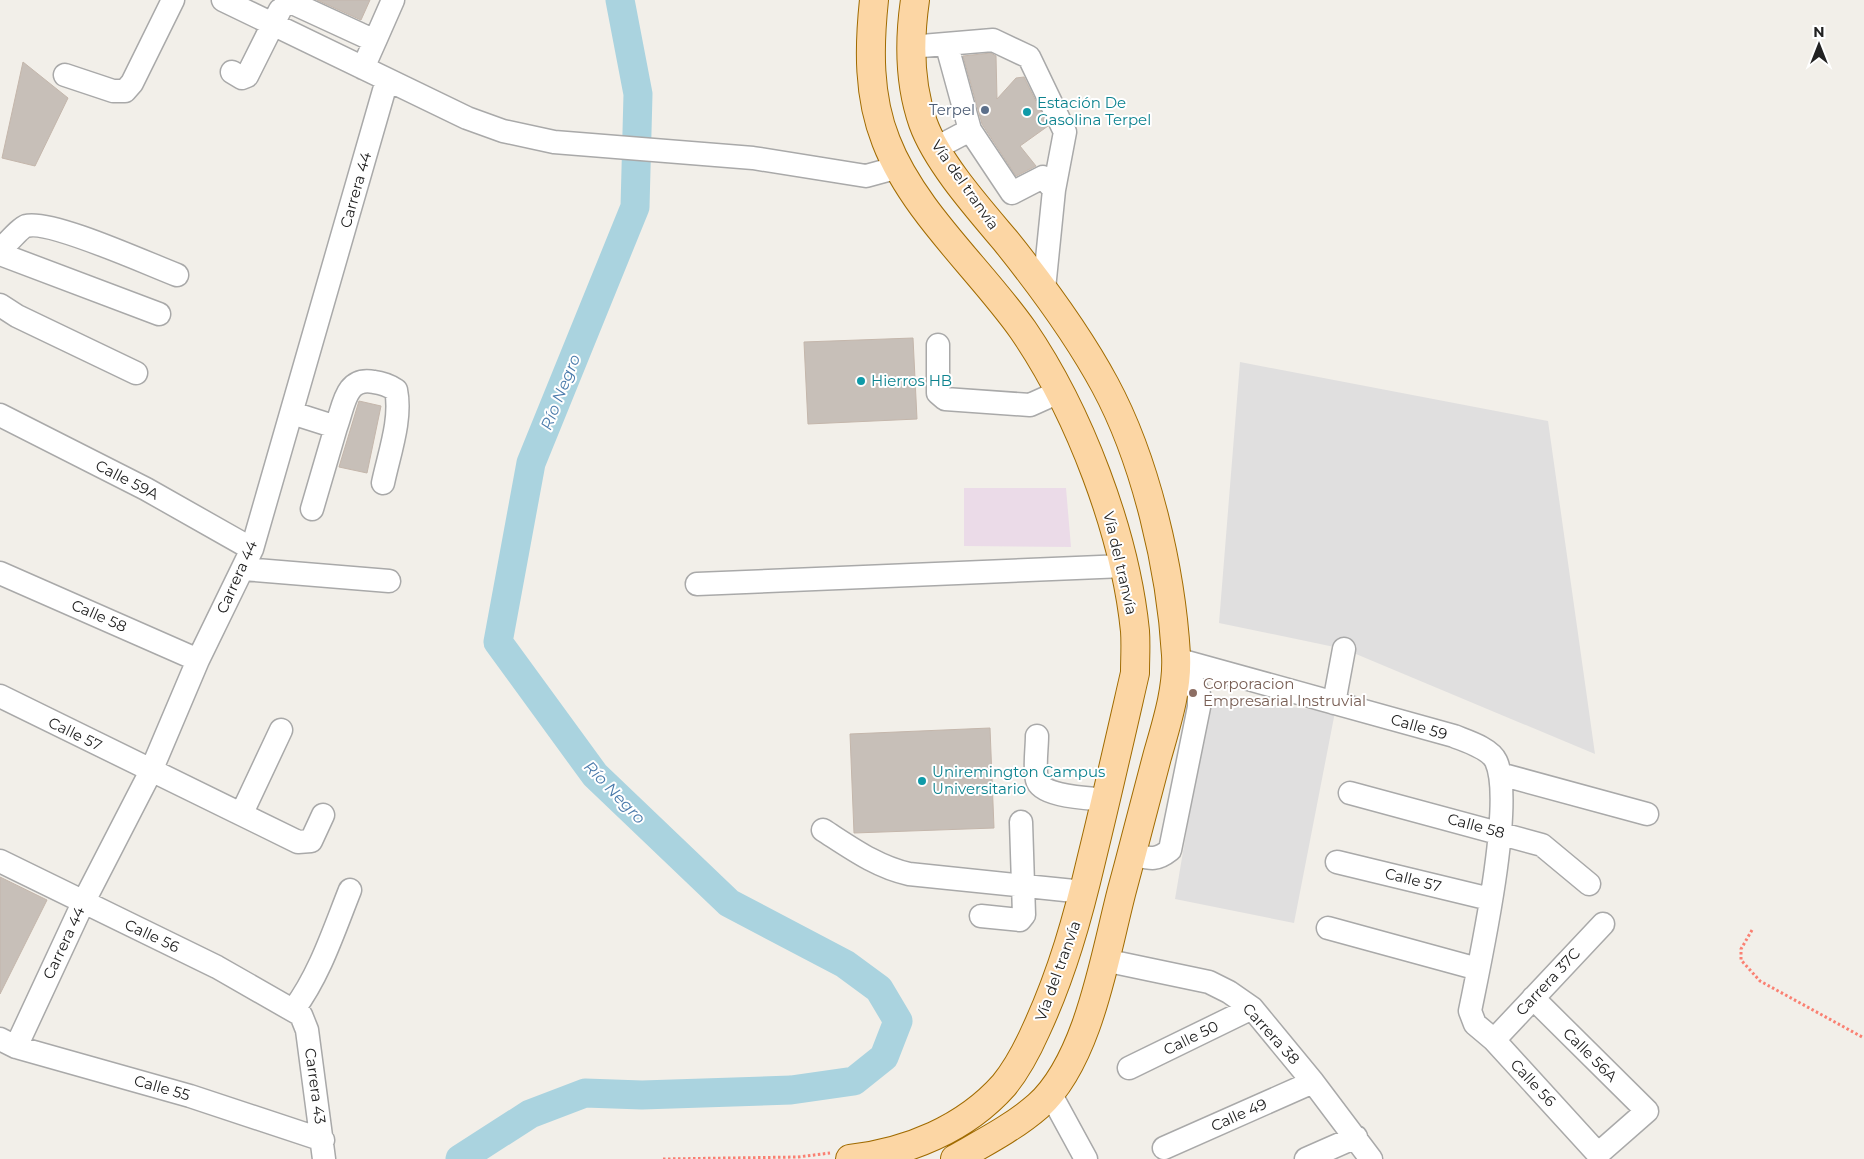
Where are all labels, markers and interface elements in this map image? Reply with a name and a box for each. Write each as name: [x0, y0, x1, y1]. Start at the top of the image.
north arrow: [1794, 20, 1844, 70]
text: N: [1813, 23, 1825, 41]
place label: Estación De Gasolina Terpel: [1037, 93, 1151, 129]
place label: Terpel: [929, 100, 975, 119]
marker: Terpel: [979, 104, 991, 116]
marker: Estación De Gasolina Terpel: [1021, 106, 1033, 118]
street label: Vía del tranvía: [927, 136, 1003, 233]
street label: Carrera 44: [336, 150, 375, 230]
water label: Río Negro: [537, 352, 584, 433]
place label: Hierros HB: [871, 371, 952, 390]
marker: Hierros HB: [855, 375, 867, 387]
street label: Calle 59A: [92, 455, 162, 504]
street label: Vía del tranvía: [1099, 509, 1142, 616]
street label: Carrera 44: [212, 537, 261, 616]
street label: Calle 58: [69, 595, 130, 636]
place label: Corporacion Empresarial Instruvial: [1203, 674, 1366, 710]
marker: Corporacion Empresarial Instruvial: [1187, 687, 1199, 699]
street label: Calle 59: [1389, 709, 1450, 744]
street label: Calle 57: [45, 712, 105, 755]
water label: Río Negro: [580, 757, 649, 828]
place label: Uniremington Campus Universitario: [932, 762, 1105, 798]
marker: Uniremington Campus Universitario: [916, 775, 928, 787]
street label: Calle 58: [1445, 809, 1507, 842]
street label: Calle 57: [1383, 863, 1443, 896]
street label: Carrera 44: [38, 903, 89, 982]
street label: Calle 56: [122, 915, 183, 956]
street label: Vía del tranvía: [1031, 918, 1085, 1024]
street label: Carrera 37C: [1511, 944, 1584, 1020]
street label: Carrera 38: [1239, 999, 1304, 1068]
street label: Calle 50: [1160, 1016, 1221, 1059]
street label: Calle 56A: [1559, 1024, 1622, 1086]
street label: Carrera 43: [301, 1047, 330, 1125]
street label: Calle 56: [1507, 1055, 1560, 1110]
street label: Calle 55: [132, 1070, 192, 1105]
street label: Calle 49: [1208, 1094, 1270, 1135]

